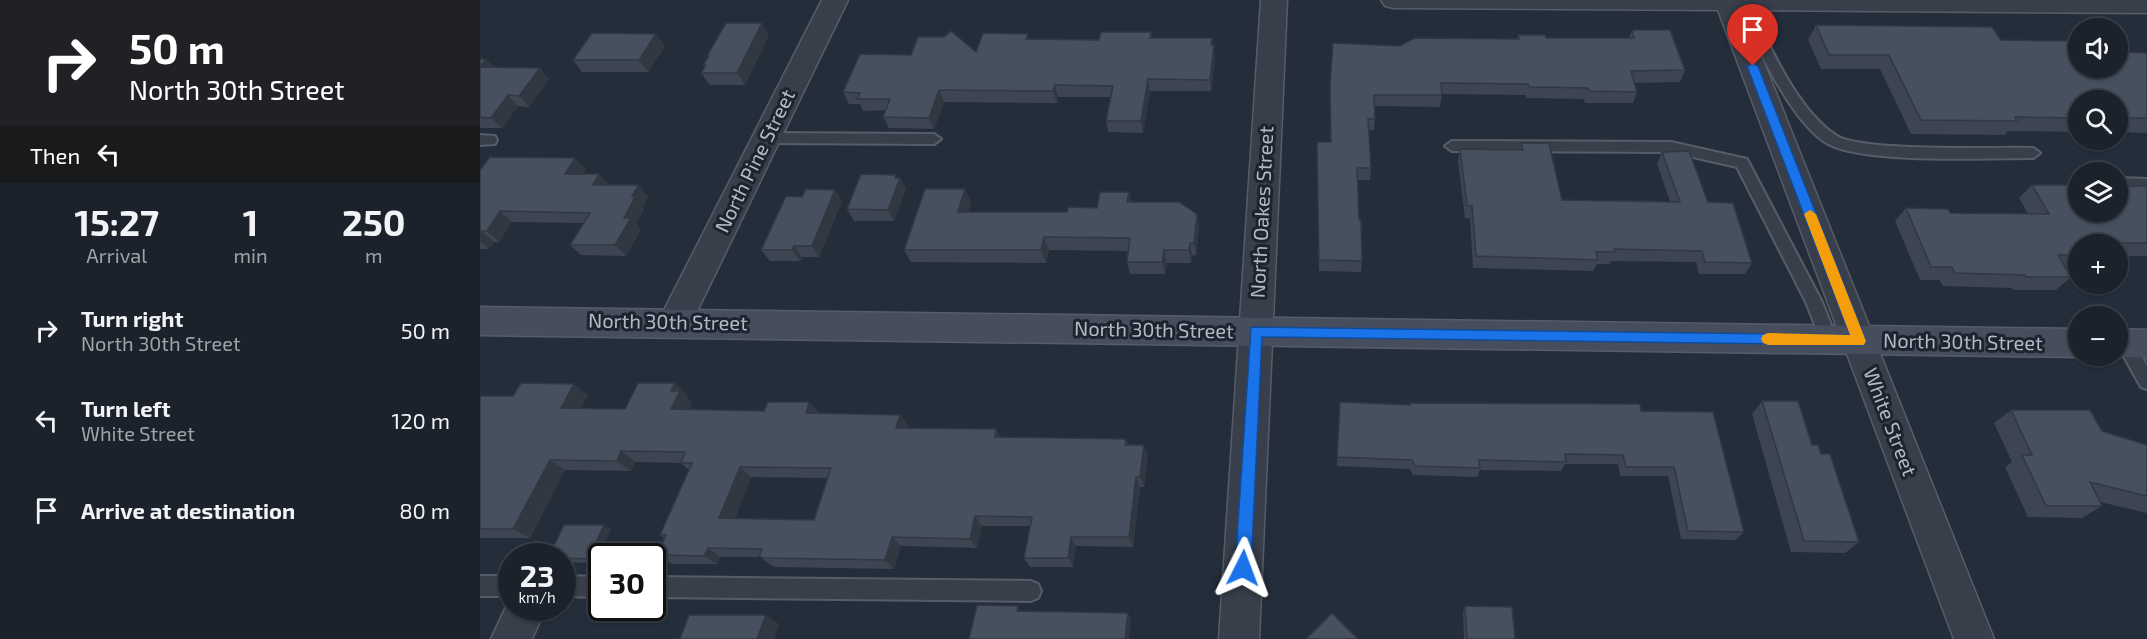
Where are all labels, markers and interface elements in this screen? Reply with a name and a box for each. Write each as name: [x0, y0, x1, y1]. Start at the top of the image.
pin: [1727, 4, 1778, 66]
icon: arrive: [1736, 13, 1769, 46]
map controls: [2068, 18, 2128, 366]
button: sound: [2068, 18, 2128, 78]
text: 50 m: [129, 22, 225, 72]
icon: right: [30, 24, 108, 102]
text: North 30th Street: [129, 73, 345, 105]
street label: North Pine Street: [709, 85, 799, 236]
button: search: [2068, 90, 2128, 150]
street label: North Oakes Street: [1245, 125, 1278, 299]
icon: left: [92, 138, 125, 171]
text: Then: [30, 142, 80, 168]
button: layers: [2068, 162, 2128, 222]
text: 15:27: [74, 200, 159, 243]
text: 1: [243, 200, 258, 243]
text: 250: [342, 200, 406, 243]
button: +: [2068, 234, 2128, 294]
text: Arrival: [86, 243, 147, 267]
text: min: [233, 243, 268, 267]
text: m: [365, 243, 383, 267]
text: Turn right: [81, 305, 183, 331]
button: −: [2068, 306, 2128, 366]
street label: North 30th Street: [588, 308, 748, 334]
icon: right: [30, 314, 63, 347]
street label: North 30th Street: [1074, 316, 1234, 342]
text: 50 m: [401, 317, 450, 343]
street label: North 30th Street: [1883, 328, 2043, 354]
text: North 30th Street: [81, 331, 241, 355]
street label: White Street: [1859, 364, 1923, 479]
text: Turn left: [81, 395, 170, 421]
icon: left: [30, 404, 63, 437]
text: 120 m: [391, 407, 450, 433]
text: White Street: [81, 421, 195, 445]
icon: arrive: [30, 494, 63, 527]
text: Arrive at destination: [81, 497, 295, 523]
text: 80 m: [399, 497, 450, 523]
position arrow: [1211, 536, 1275, 600]
speed limit sign: 30: [588, 543, 666, 621]
text: 23: [520, 557, 554, 593]
text: km/h: [518, 588, 556, 606]

